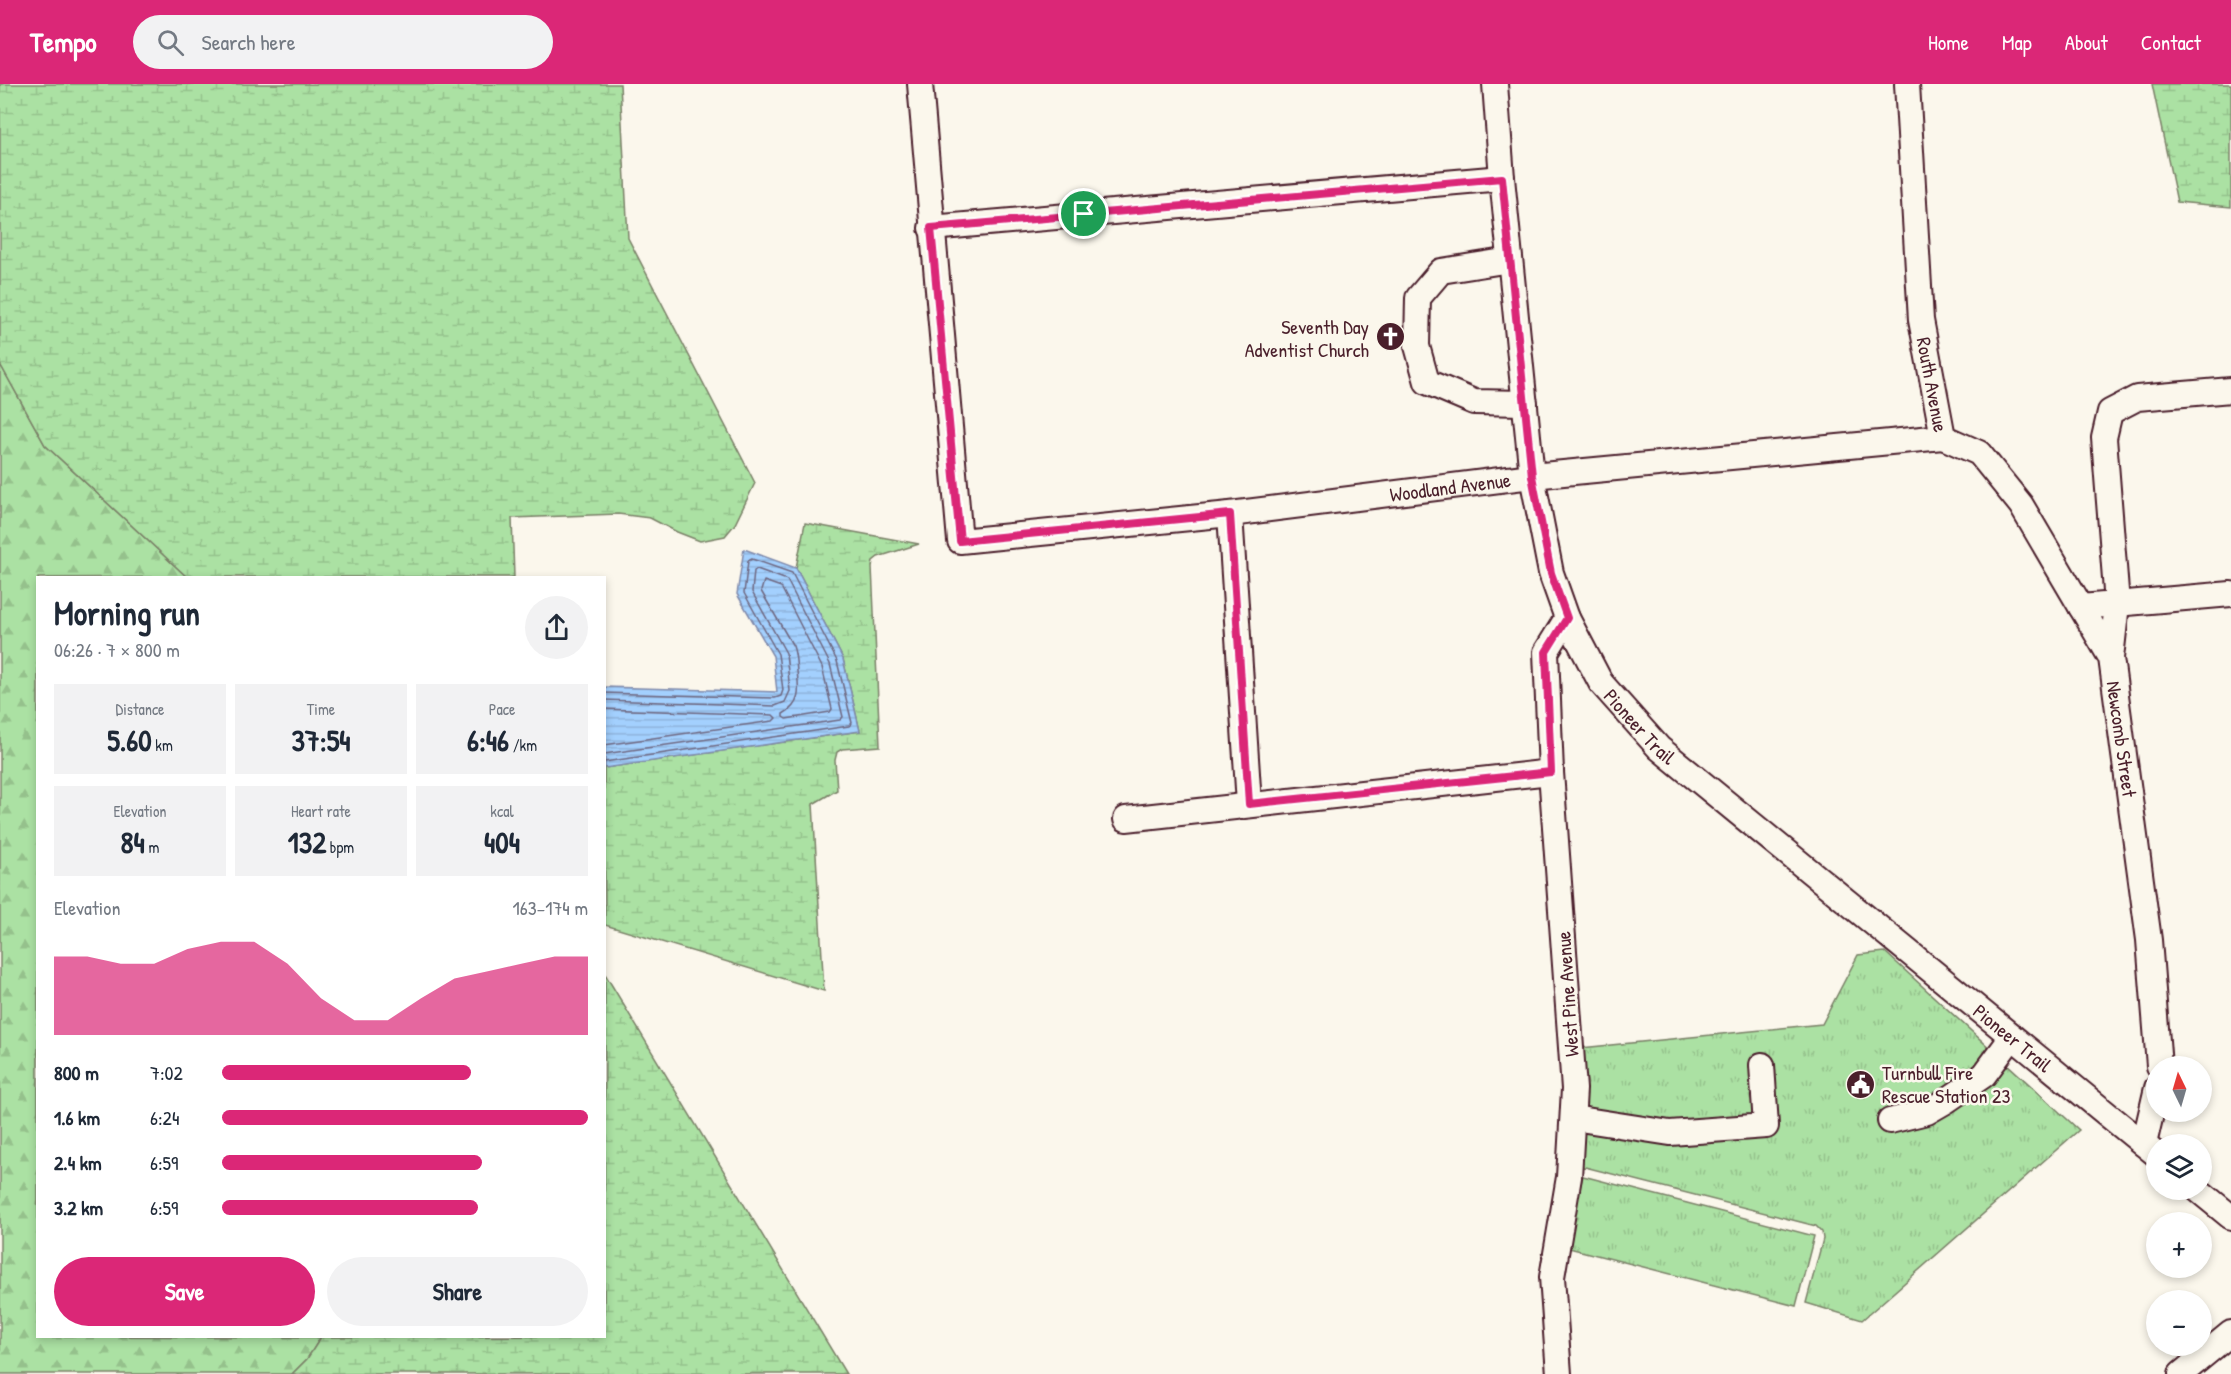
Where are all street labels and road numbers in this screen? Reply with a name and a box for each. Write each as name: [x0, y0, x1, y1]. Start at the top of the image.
street label: Routh Avenue: [1911, 335, 1955, 434]
street label: Woodland Avenue: [1388, 465, 1512, 507]
street label: Newcomb Street: [2101, 679, 2144, 800]
street label: Pioneer Trail: [1598, 682, 1682, 770]
street label: West Pine Avenue: [1549, 930, 1585, 1058]
street label: Pioneer Trail: [1968, 997, 2059, 1078]

